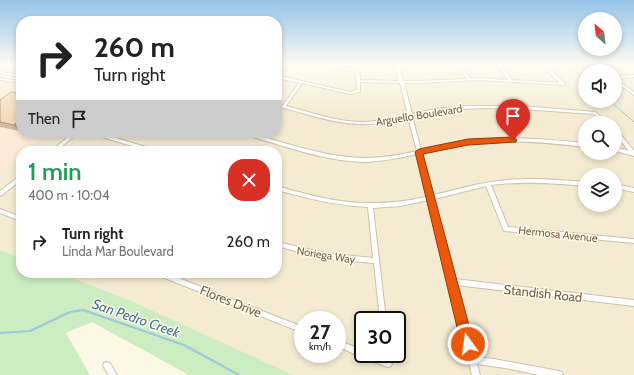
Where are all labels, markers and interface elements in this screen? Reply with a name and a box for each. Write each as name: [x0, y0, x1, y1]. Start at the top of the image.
north arrow: [578, 12, 622, 56]
map controls: [578, 12, 622, 212]
text: 260 m: [94, 30, 175, 64]
icon: right: [28, 32, 80, 84]
text: Turn right: [94, 64, 165, 86]
button: sound: [578, 64, 622, 108]
pin: [496, 99, 530, 140]
street label: Arguello Boulevard: [375, 101, 463, 129]
icon: arrive: [502, 105, 524, 127]
icon: arrive: [68, 108, 90, 130]
text: Then: [28, 110, 60, 128]
button: search: [578, 116, 622, 160]
text: 1 min: [28, 157, 82, 186]
button: close: [228, 159, 270, 201]
button: layers: [578, 168, 622, 212]
text: 400 m · 10:04: [28, 187, 110, 203]
street label: Hermosa Avenue: [518, 223, 599, 245]
text: Turn right: [62, 225, 123, 243]
icon: right: [28, 231, 50, 253]
text: 260 m: [227, 233, 270, 251]
text: Linda Mar Boulevard: [62, 243, 174, 259]
street label: Noriega Way: [296, 243, 357, 267]
street label: Flores Drive: [198, 281, 264, 321]
street label: Standish Road: [503, 281, 583, 305]
water label: San Pedro Creek: [90, 295, 183, 342]
speed limit sign: 30: [354, 311, 406, 363]
text: 27: [310, 320, 330, 344]
position arrow: [447, 323, 489, 365]
text: km/h: [309, 340, 331, 353]

